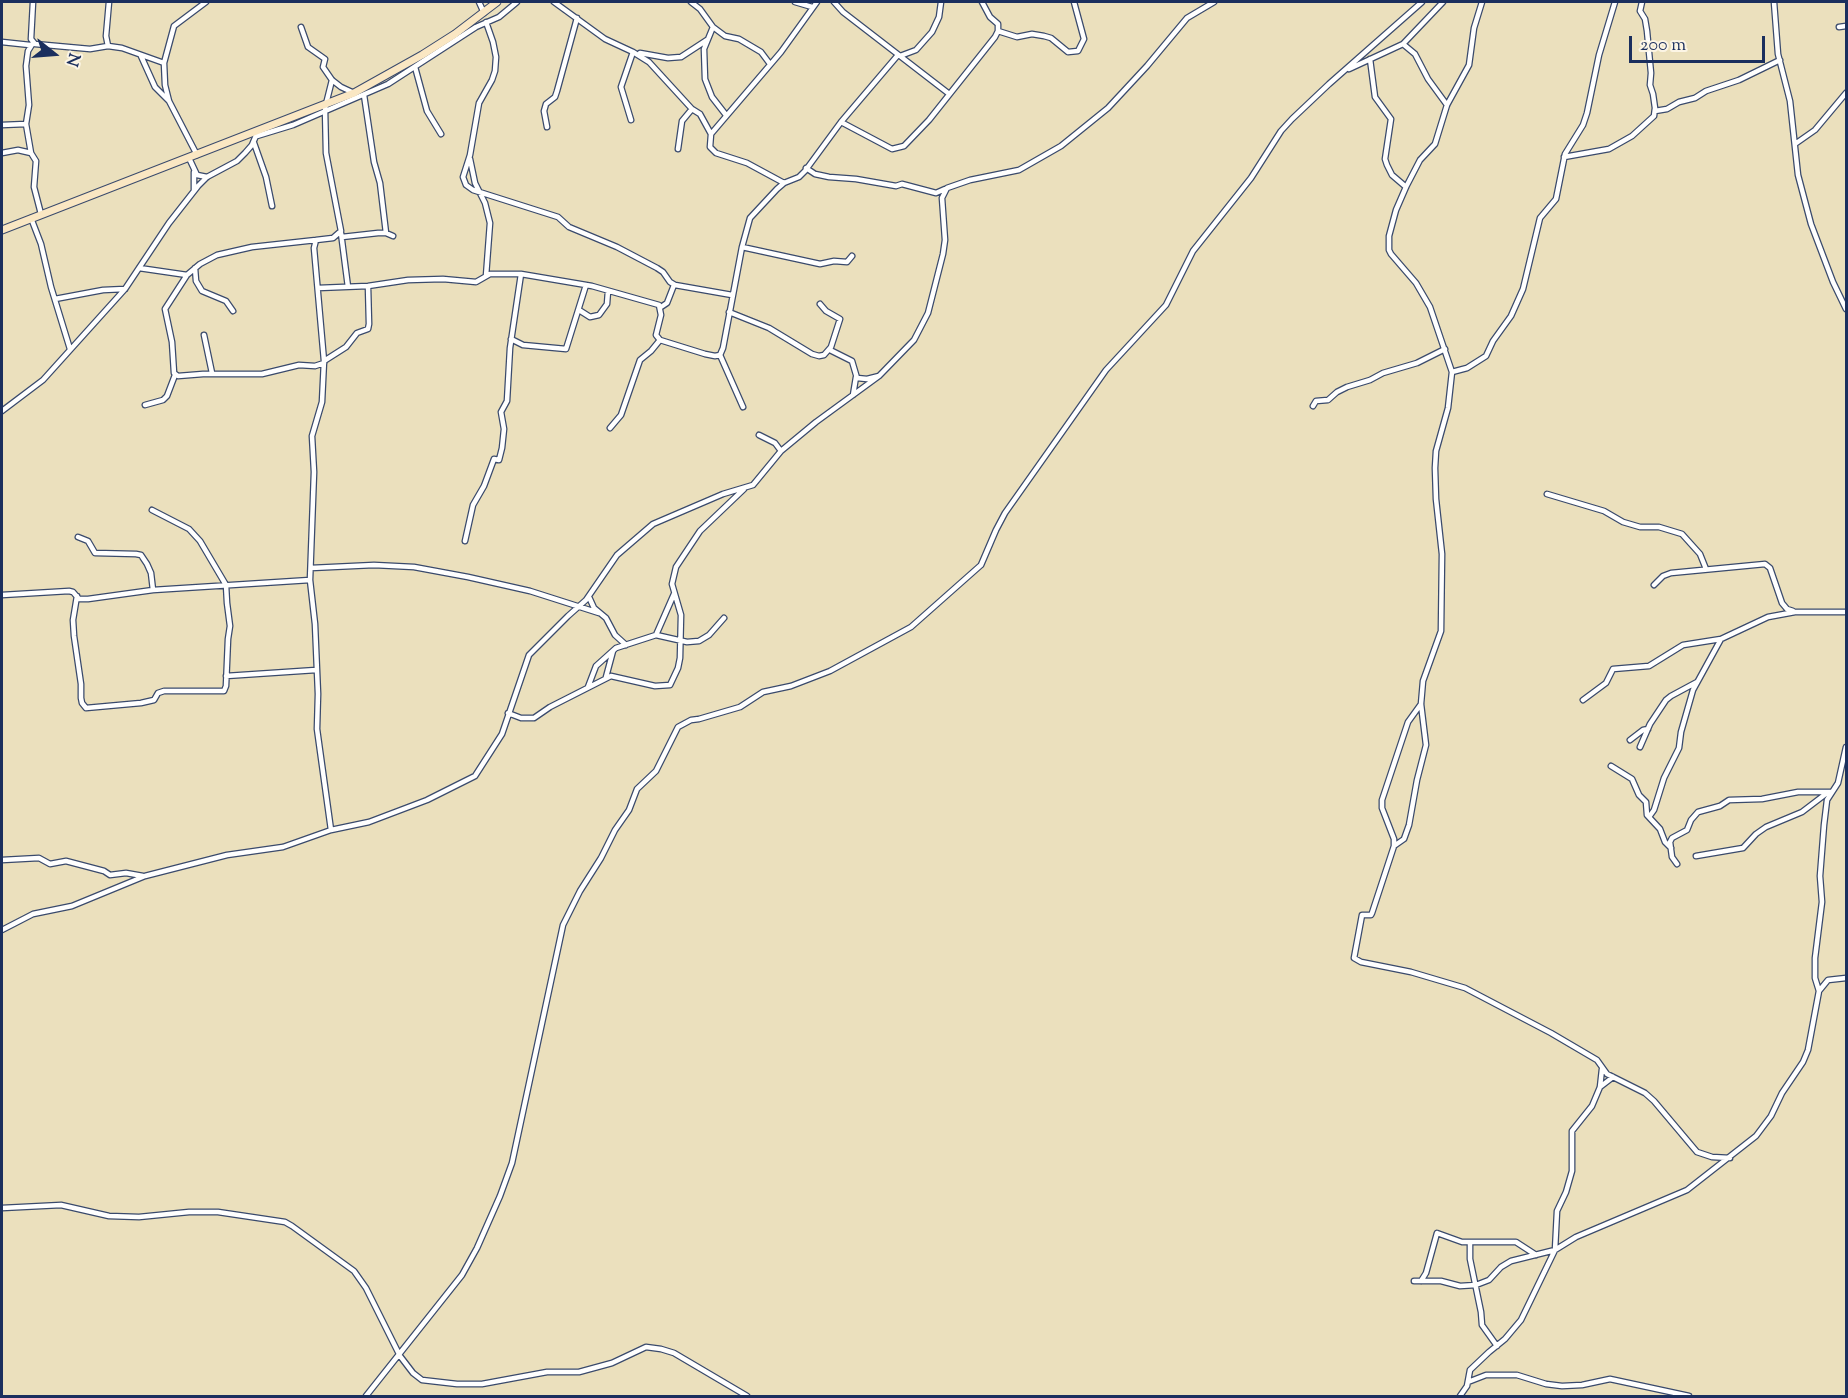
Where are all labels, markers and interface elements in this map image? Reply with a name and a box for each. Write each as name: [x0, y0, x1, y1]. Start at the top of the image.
north arrow: [24, 24, 84, 84]
scale bar: [1632, 24, 1768, 62]
text: 200 m: [1640, 33, 1686, 59]
text: N: [59, 50, 85, 69]

